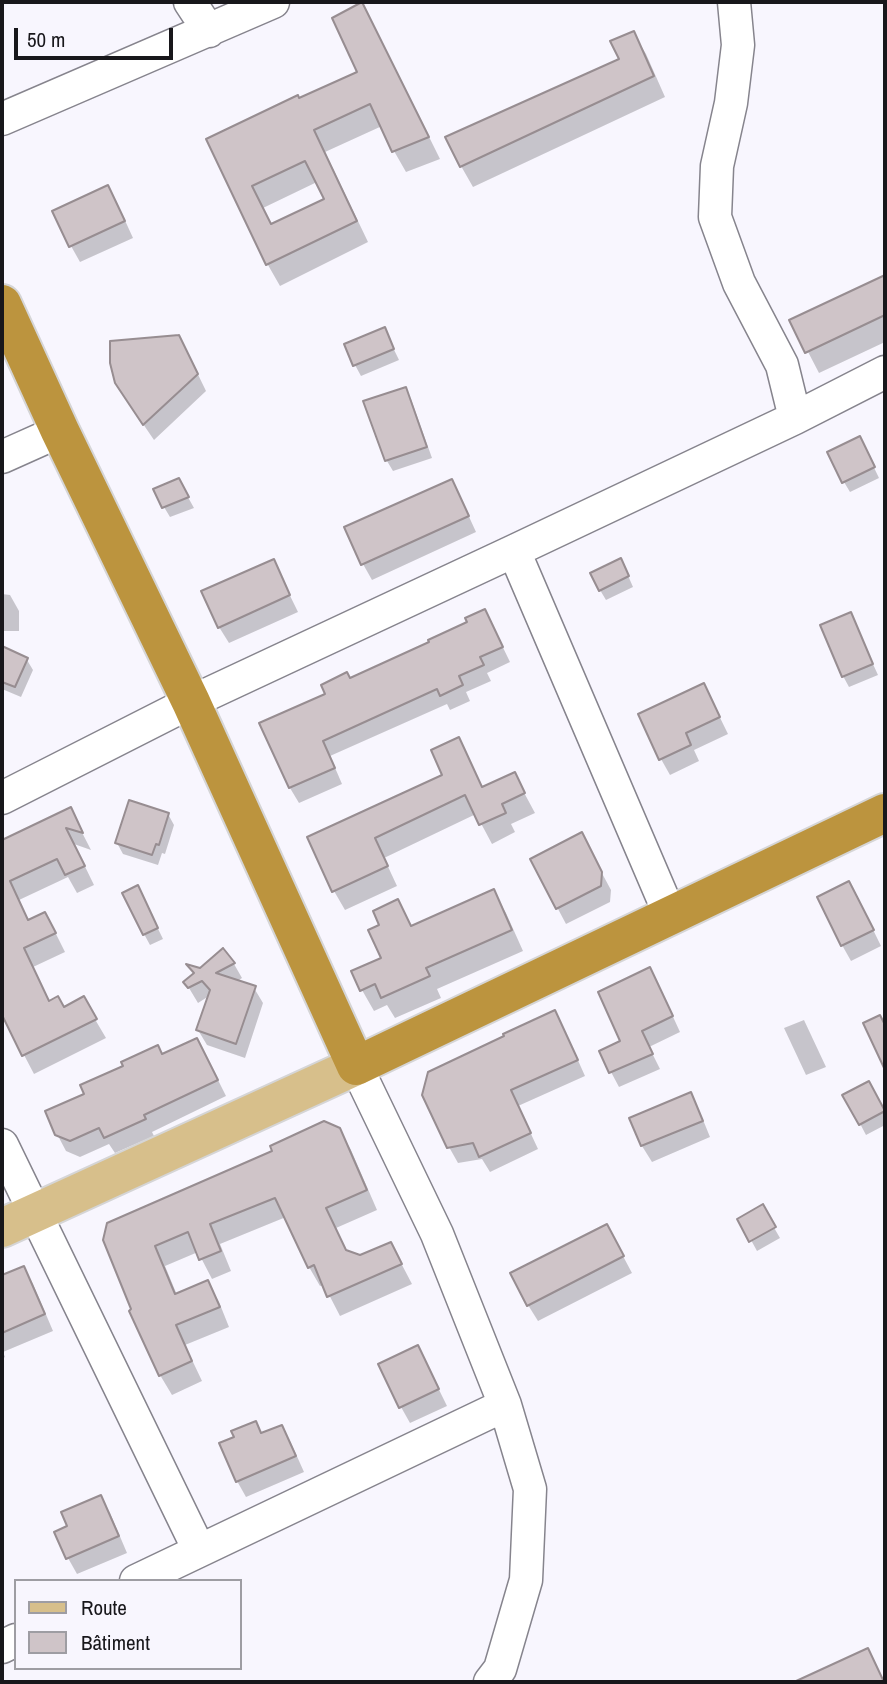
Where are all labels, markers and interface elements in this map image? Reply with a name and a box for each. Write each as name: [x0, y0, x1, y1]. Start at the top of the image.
scale bar: [18, 14, 177, 58]
text: 50 m: [27, 25, 65, 54]
legend: [14, 1579, 242, 1670]
text: Route: [81, 1593, 127, 1622]
text: Bâtiment: [81, 1628, 150, 1657]

